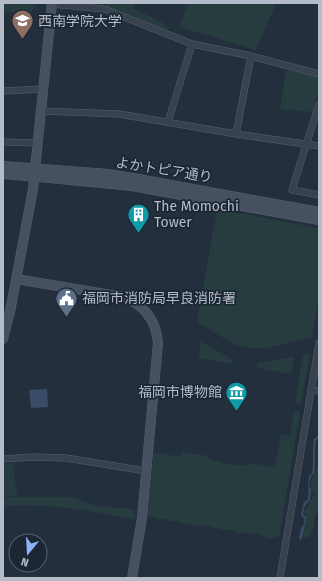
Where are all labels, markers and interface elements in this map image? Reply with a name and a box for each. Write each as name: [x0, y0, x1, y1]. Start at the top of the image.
school or university icon: 西南学院大学: [9, 8, 35, 41]
place label: 西南学院大学: [38, 13, 122, 30]
street label: よかトピア通り: [114, 154, 214, 186]
place label: The Momochi Tower: [154, 198, 239, 231]
building icon: The Momochi Tower: [126, 201, 152, 234]
public building icon: 福岡市消防局早良消防署: [53, 285, 79, 318]
place label: 福岡市消防局早良消防署: [82, 290, 236, 307]
museum icon: 福岡市博物館: [224, 379, 250, 412]
place label: 福岡市博物館: [138, 384, 222, 401]
north arrow: [8, 533, 48, 573]
text: N: [20, 555, 31, 569]

